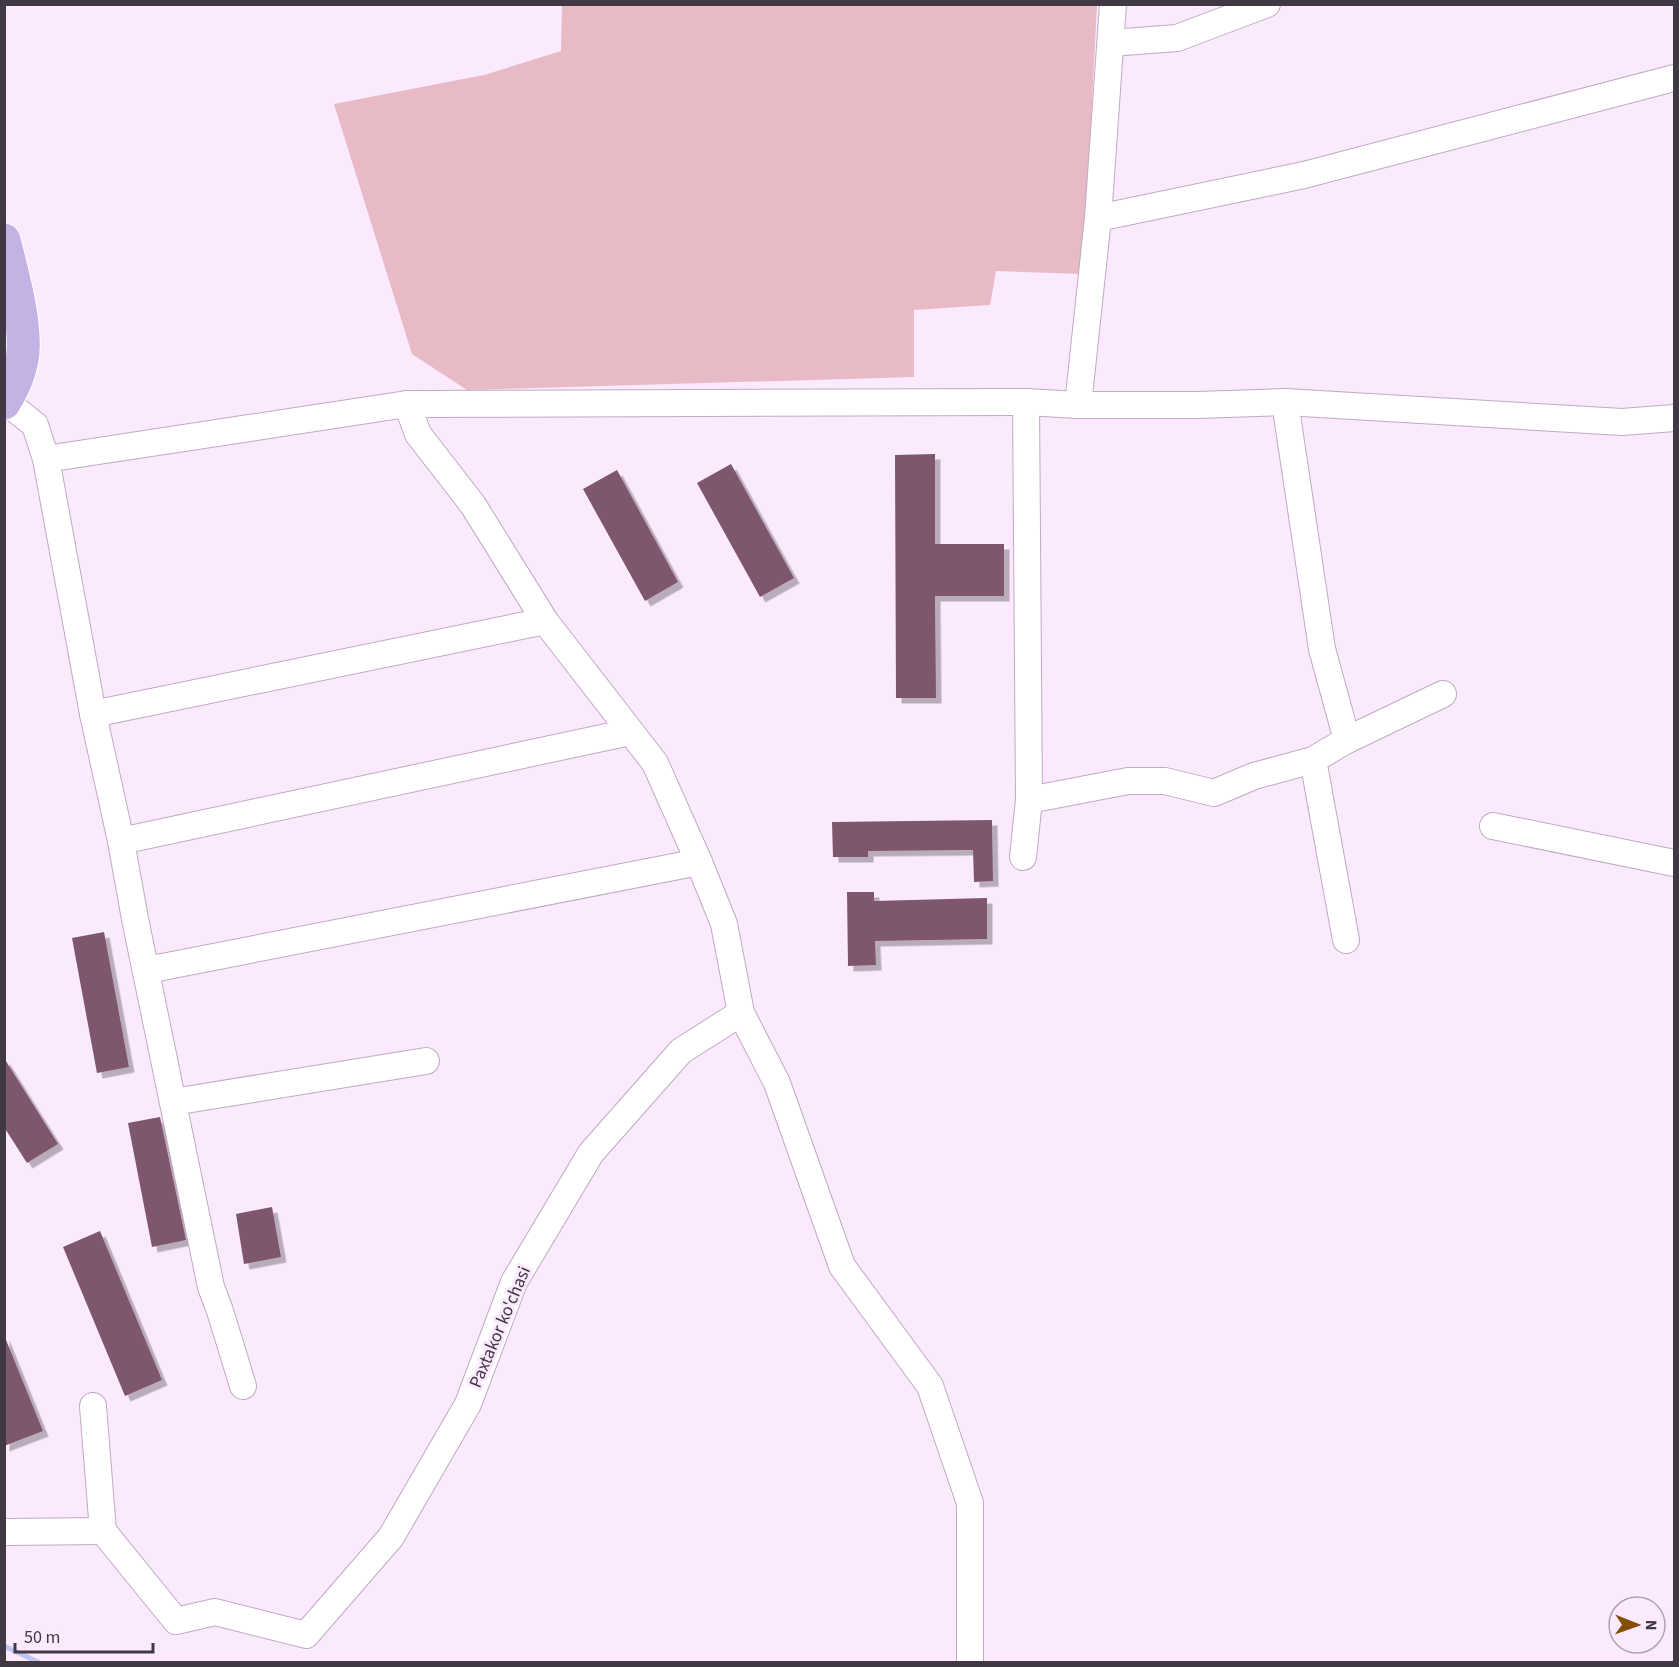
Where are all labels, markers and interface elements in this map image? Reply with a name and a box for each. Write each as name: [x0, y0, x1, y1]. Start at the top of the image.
street label: Paxtakor ko'chasi: [463, 1262, 537, 1392]
north arrow: [1607, 1595, 1667, 1655]
scale bar: [15, 1616, 153, 1654]
text: N: [1640, 1620, 1662, 1631]
text: 50 m: [24, 1625, 60, 1650]

